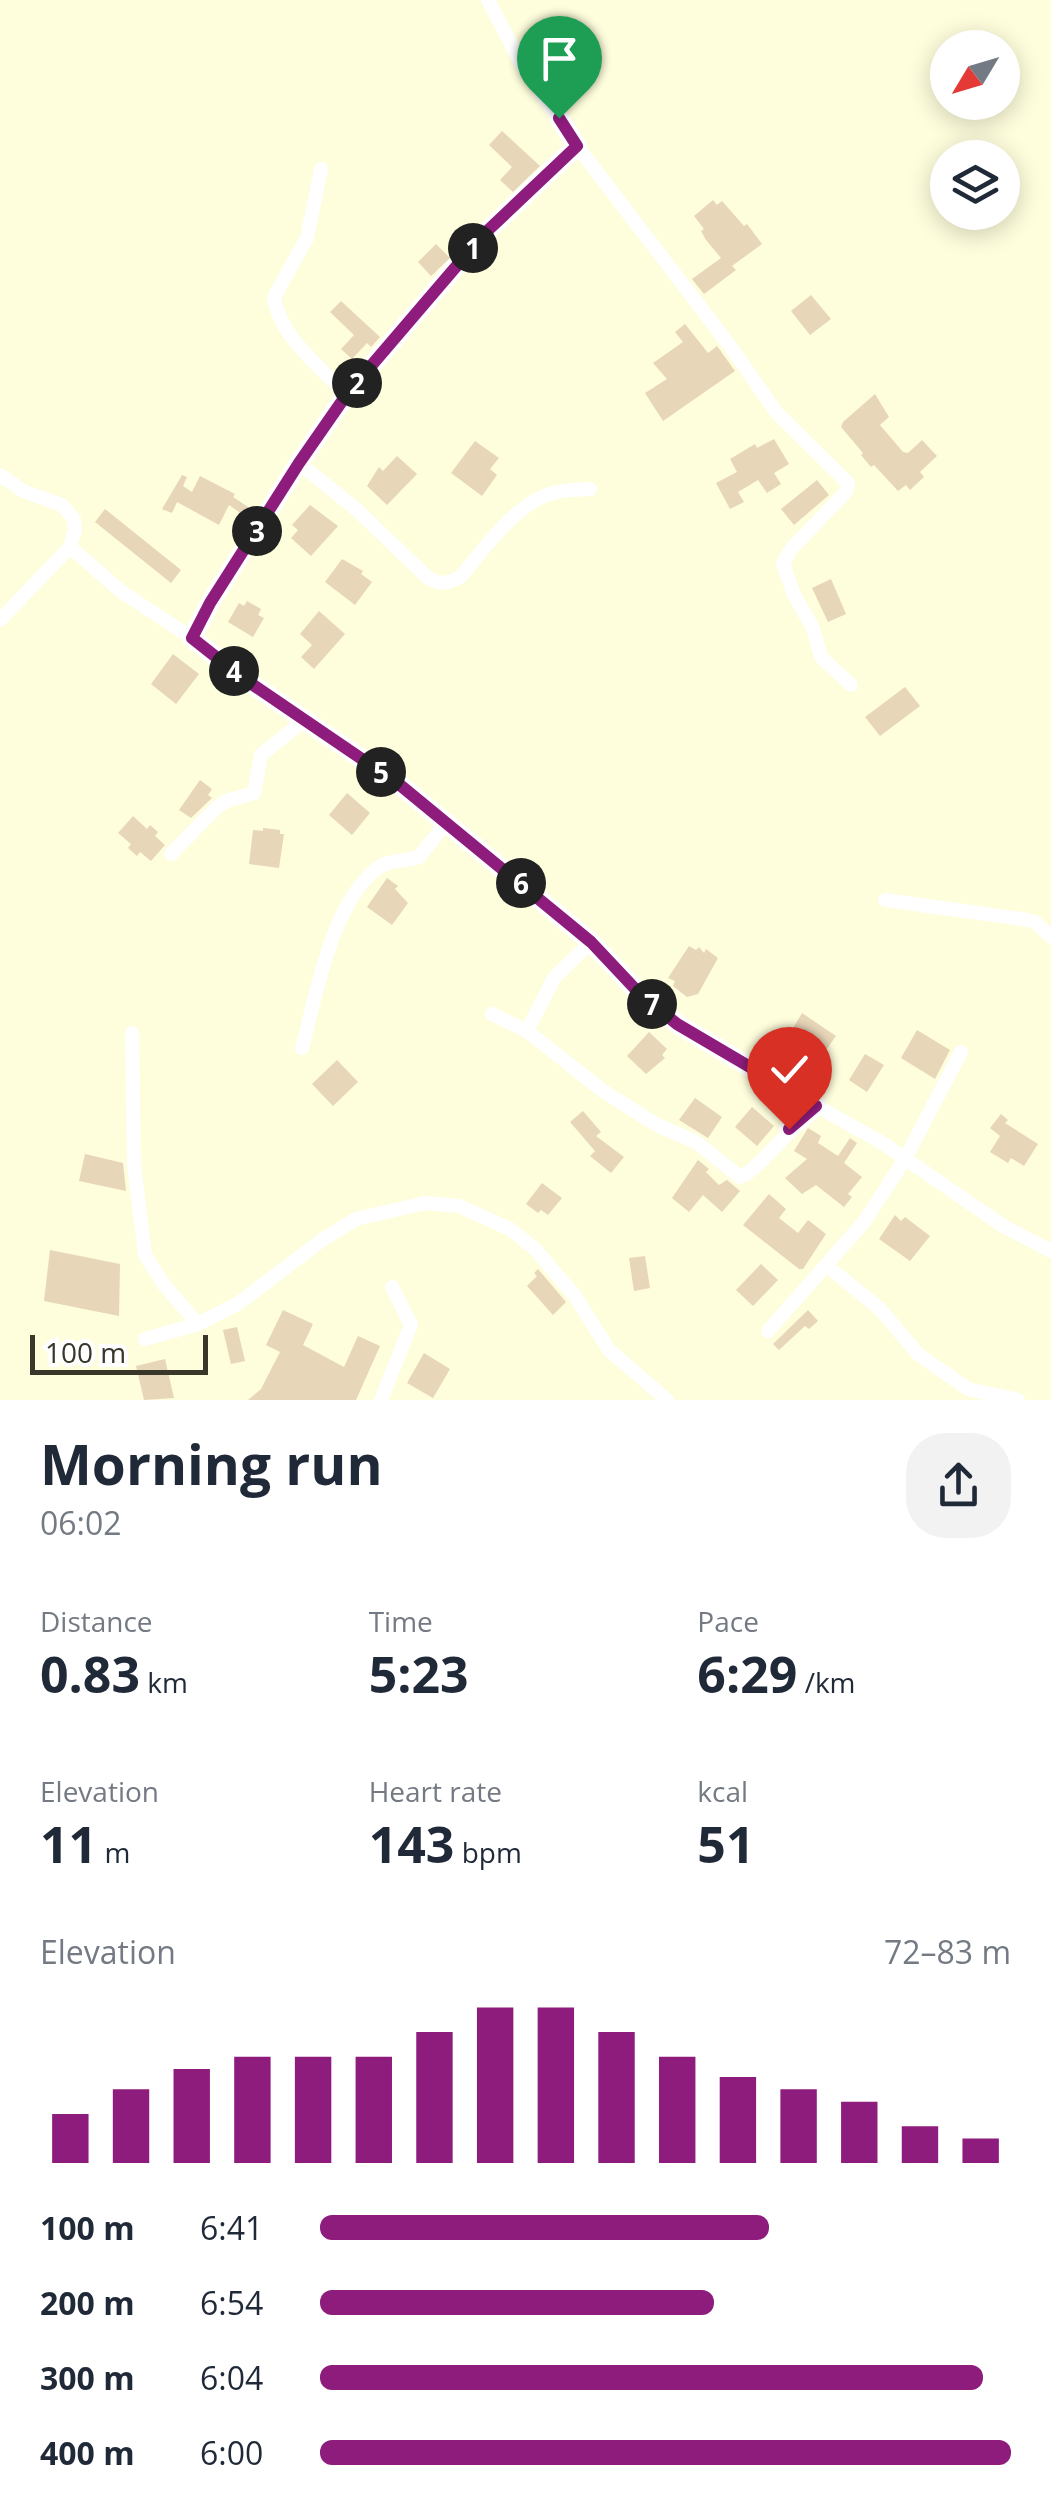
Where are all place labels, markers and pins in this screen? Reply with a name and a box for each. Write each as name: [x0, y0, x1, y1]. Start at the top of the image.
pin: [517, 16, 602, 119]
pin: 1: [448, 223, 498, 273]
pin: 2: [332, 358, 382, 408]
pin: 3: [232, 506, 282, 556]
pin: 4: [209, 646, 259, 696]
pin: 5: [356, 747, 406, 797]
pin: 6: [496, 858, 546, 908]
pin: 7: [627, 979, 677, 1029]
pin: [747, 1027, 832, 1130]

